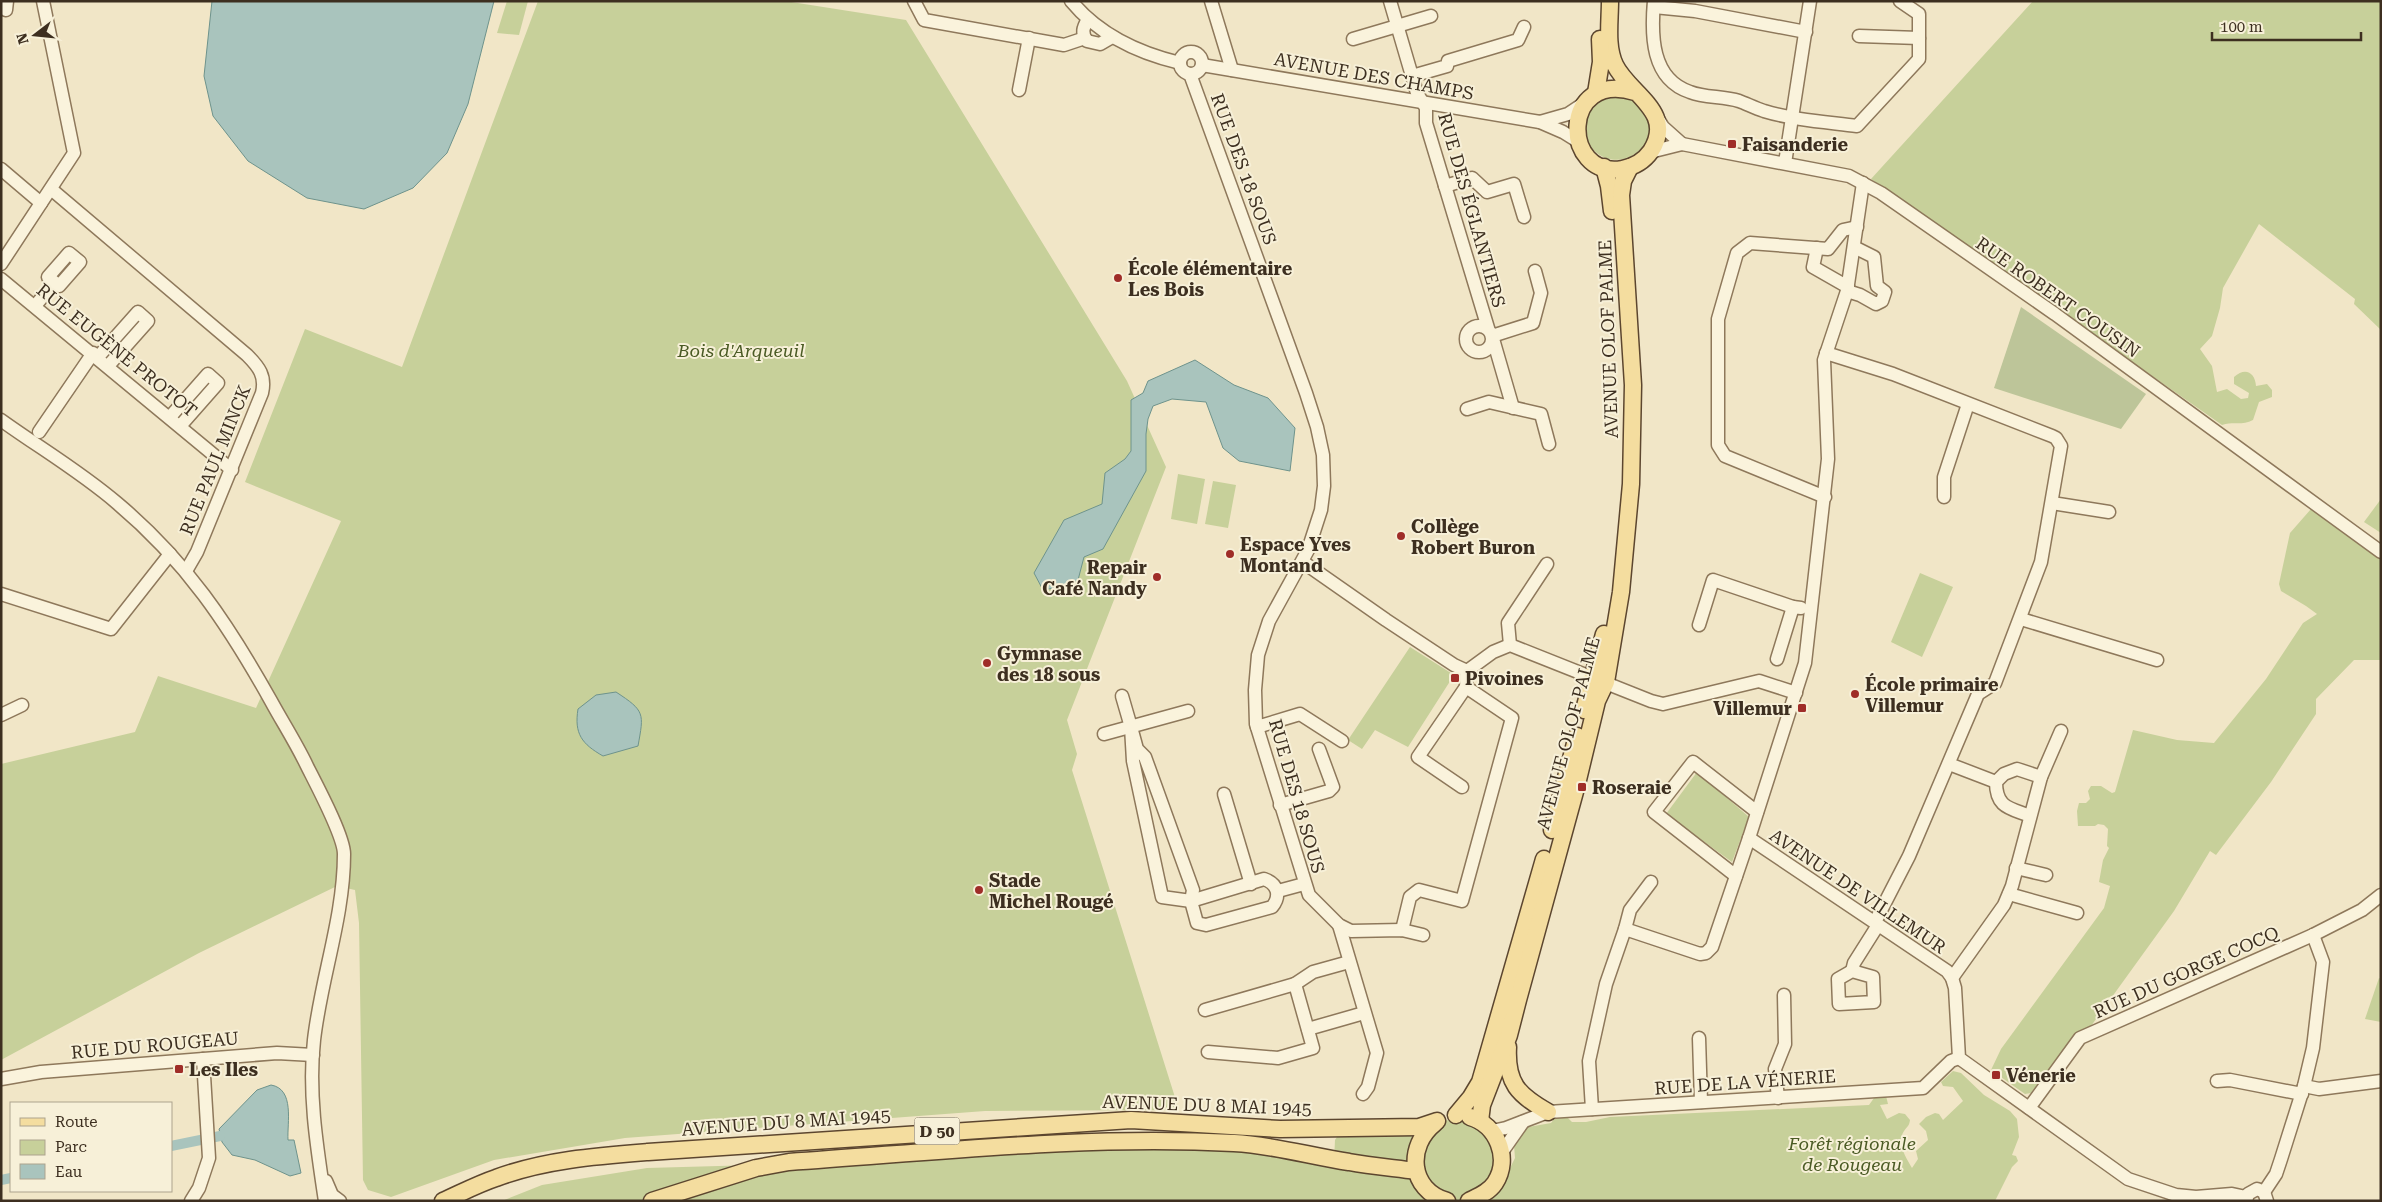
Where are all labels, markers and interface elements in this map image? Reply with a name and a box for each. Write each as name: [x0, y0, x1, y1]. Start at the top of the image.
north arrow: [10, 10, 60, 60]
scale bar: [2212, 10, 2361, 42]
text: 100 m: [2220, 18, 2263, 36]
text: N: [13, 31, 32, 46]
street label: AVENUE DES CHAMPS: [1272, 48, 1476, 104]
street label: RUE DES 18 SOUS: [1207, 90, 1281, 248]
street label: RUE DES ÉGLANTIERS: [1434, 110, 1510, 310]
place label: Faisanderie: [1742, 134, 1848, 155]
marker: Faisanderie: [1726, 138, 1738, 150]
street label: RUE ROBERT COUSIN: [1972, 232, 2144, 362]
street label: AVENUE OLOF PALME: [1594, 239, 1622, 439]
place label: École élémentaire Les Bois: [1128, 257, 1293, 300]
marker: École élémentaire Les Bois: [1112, 272, 1124, 284]
street label: RUE EUGÈNE PROTOT: [33, 279, 201, 421]
park label: Bois d'Arqueuil: [676, 340, 805, 361]
street label: RUE PAUL MINCK: [175, 382, 255, 538]
place label: Collège Robert Buron: [1411, 516, 1535, 558]
marker: Collège Robert Buron: [1395, 530, 1407, 542]
place label: Espace Yves Montand: [1240, 534, 1351, 576]
marker: Espace Yves Montand: [1224, 548, 1236, 560]
place label: Repair Café Nandy: [1042, 557, 1147, 599]
marker: Repair Café Nandy: [1151, 571, 1163, 583]
street label: AVENUE OLOF PALME: [1532, 634, 1604, 832]
place label: Gymnase des 18 sous: [997, 643, 1100, 685]
marker: Gymnase des 18 sous: [981, 657, 993, 669]
place label: Pivoines: [1465, 668, 1543, 689]
marker: Pivoines: [1449, 672, 1461, 684]
place label: École primaire Villemur: [1865, 673, 1999, 716]
marker: École primaire Villemur: [1849, 688, 1861, 700]
place label: Villemur: [1713, 698, 1792, 719]
marker: Villemur: [1796, 702, 1808, 714]
street label: RUE DES 18 SOUS: [1265, 716, 1329, 876]
place label: Roseraie: [1592, 777, 1672, 798]
marker: Roseraie: [1576, 781, 1588, 793]
street label: AVENUE DE VILLEMUR: [1766, 824, 1950, 958]
place label: Stade Michel Rougé: [989, 870, 1114, 912]
marker: Stade Michel Rougé: [973, 884, 985, 896]
street label: RUE DU GORGE COCQ: [2090, 922, 2282, 1022]
street label: RUE DU ROUGEAU: [70, 1027, 240, 1063]
place label: Les Iles: [189, 1059, 258, 1080]
marker: Les Iles: [173, 1063, 185, 1075]
street label: RUE DE LA VÉNERIE: [1653, 1065, 1837, 1099]
place label: Vénerie: [2006, 1065, 2076, 1086]
marker: Vénerie: [1990, 1069, 2002, 1081]
street label: AVENUE DU 8 MAI 1945: [1102, 1091, 1312, 1119]
legend: [10, 1102, 172, 1192]
street label: AVENUE DU 8 MAI 1945: [681, 1104, 891, 1140]
text: Route: [55, 1113, 97, 1131]
road number: D 50: [914, 1118, 960, 1144]
park label: Forêt régionale de Rougeau: [1787, 1133, 1916, 1175]
text: Parc: [55, 1138, 87, 1156]
text: Eau: [55, 1163, 83, 1181]

